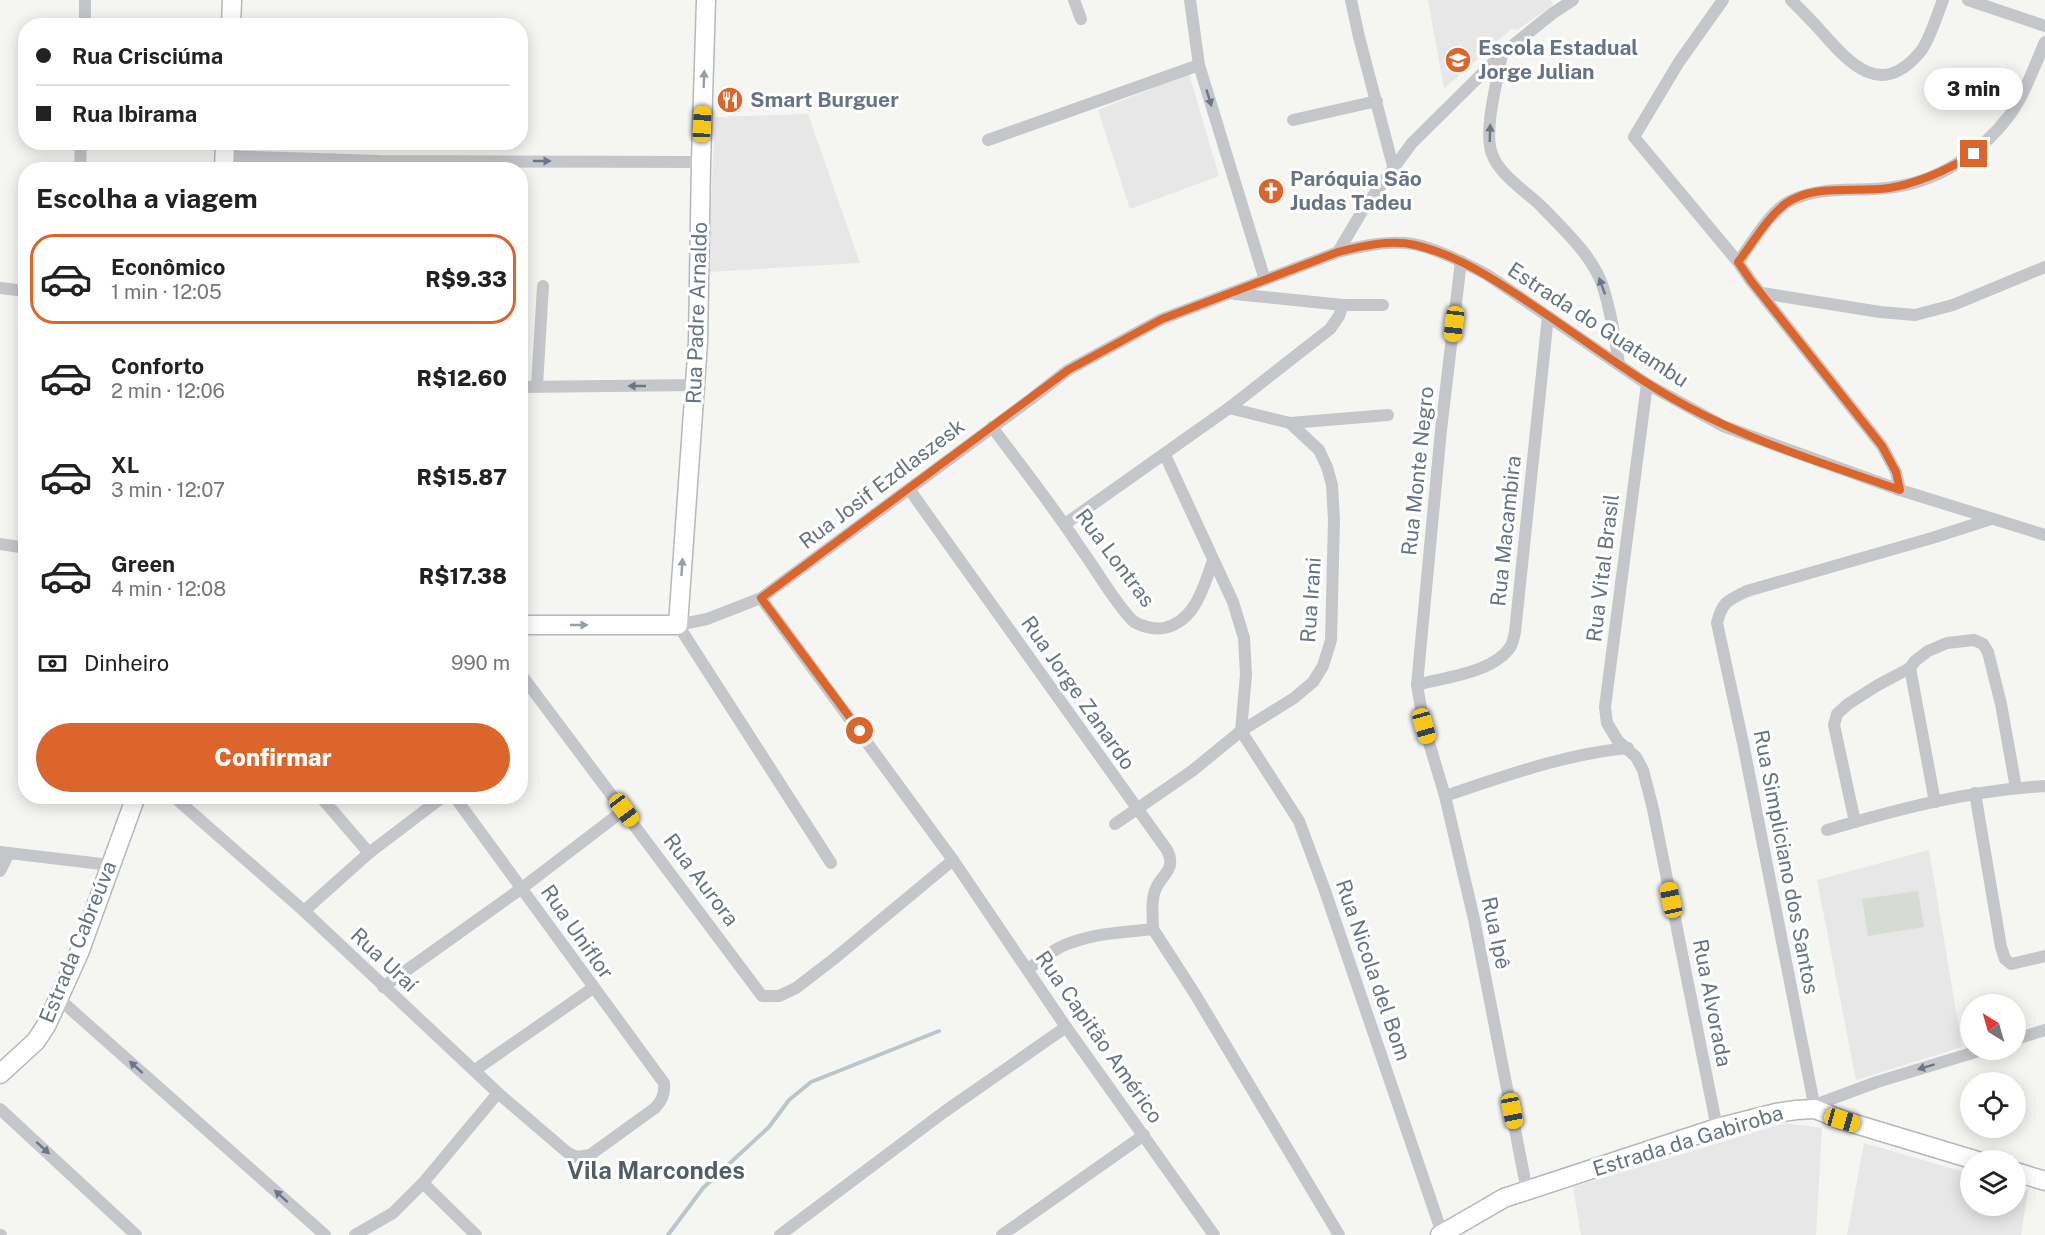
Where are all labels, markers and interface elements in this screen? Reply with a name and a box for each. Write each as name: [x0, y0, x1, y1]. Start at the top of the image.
place label: Escola Estadual Jorge Julian: [1478, 35, 1638, 84]
text: Rua Crisciúma: [72, 43, 223, 69]
school or university icon: Escola Estadual Jorge Julian: [1443, 45, 1473, 75]
callout: 3 min: [1924, 67, 2024, 109]
one-way arrow: [699, 69, 709, 88]
text: 3 min: [1947, 77, 2000, 101]
restaurant icon: Smart Burguer: [715, 85, 745, 115]
place label: Smart Burguer: [750, 87, 899, 112]
one-way arrow: [1205, 89, 1214, 107]
text: Rua Ibirama: [72, 101, 197, 127]
car: [692, 106, 712, 142]
one-way arrow: [1486, 124, 1495, 143]
route end: [1960, 140, 1987, 167]
one-way arrow: [533, 156, 552, 166]
place label: Paróquia São Judas Tadeu: [1290, 166, 1422, 215]
church icon: Paróquia São Judas Tadeu: [1256, 176, 1286, 206]
text: Escolha a viagem: [36, 182, 258, 214]
street label: Rua Padre Arnaldo: [681, 221, 712, 405]
icon: car: [39, 252, 93, 306]
text: Econômico: [111, 254, 226, 280]
street label: Estrada do Guatambu: [1503, 257, 1693, 392]
text: R$9.33: [425, 266, 507, 292]
one-way arrow: [1597, 277, 1607, 295]
text: 1 min · 12:05: [111, 280, 222, 304]
car: [1443, 305, 1465, 343]
icon: car: [39, 351, 93, 405]
text: Conforto: [111, 353, 204, 379]
text: R$12.60: [417, 365, 507, 391]
text: 2 min · 12:06: [111, 379, 225, 403]
one-way arrow: [628, 381, 647, 391]
street label: Rua Monte Negro: [1396, 385, 1439, 557]
street label: Rua Josif Ezdlaszesk: [794, 413, 969, 554]
icon: car: [39, 450, 93, 504]
text: XL: [111, 452, 139, 478]
street label: Rua Macambira: [1485, 454, 1526, 608]
text: R$15.87: [416, 464, 507, 490]
text: 3 min · 12:07: [111, 478, 225, 502]
street label: Rua Vital Brasil: [1581, 493, 1624, 643]
street label: Rua Lontras: [1070, 504, 1160, 612]
icon: car: [39, 549, 93, 603]
text: Green: [111, 551, 175, 577]
street label: Rua Irani: [1295, 556, 1326, 644]
one-way arrow: [677, 558, 687, 577]
text: R$17.38: [419, 563, 507, 589]
text: 4 min · 12:08: [111, 577, 226, 601]
street label: Rua Jorge Zanardo: [1016, 611, 1141, 774]
one-way arrow: [569, 620, 588, 630]
icon: cash: [36, 647, 69, 680]
text: Dinheiro: [84, 650, 169, 676]
text: 990 m: [451, 651, 510, 675]
car: [1410, 706, 1438, 746]
route start: [846, 717, 873, 744]
button: Confirmar: [36, 723, 510, 792]
street label: Rua Simpliciano dos Santos: [1749, 728, 1824, 996]
car: [606, 790, 642, 830]
street label: Rua Aurora: [659, 829, 744, 931]
street label: Estrada Cabreúva: [34, 857, 121, 1027]
street label: Rua Nicola del Bom: [1331, 876, 1416, 1064]
street label: Rua Uniflor: [536, 880, 619, 984]
car: [1658, 881, 1684, 919]
street label: Rua Ipê: [1477, 894, 1516, 971]
street label: Rua Uraí: [346, 922, 424, 997]
street label: Rua Alvorada: [1688, 937, 1737, 1069]
street label: Rua Capitão Américo: [1030, 946, 1168, 1128]
north arrow: [1960, 994, 2026, 1060]
map controls: [1960, 994, 2026, 1216]
one-way arrow: [128, 1060, 143, 1073]
one-way arrow: [1917, 1063, 1935, 1072]
button: locate: [1960, 1072, 2026, 1138]
car: [1500, 1092, 1524, 1130]
street label: Estrada da Gabiroba: [1590, 1100, 1786, 1181]
car: [1822, 1106, 1862, 1134]
one-way arrow: [36, 1141, 51, 1155]
button: layers: [1960, 1150, 2026, 1216]
district label: Vila Marcondes: [567, 1156, 745, 1184]
one-way arrow: [274, 1190, 289, 1203]

